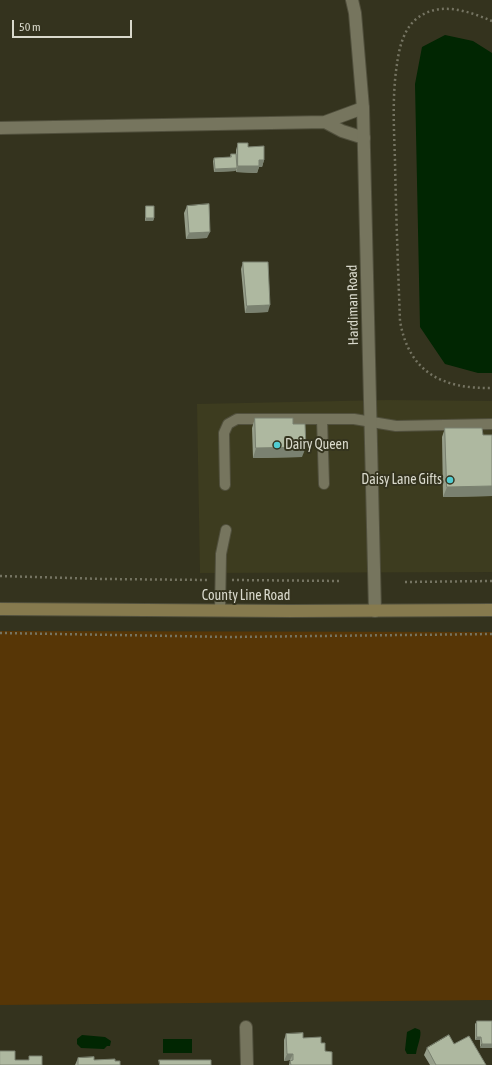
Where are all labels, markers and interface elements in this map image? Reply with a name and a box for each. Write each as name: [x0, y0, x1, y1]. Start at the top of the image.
scale bar: [14, 12, 134, 38]
text: 50 m: [19, 20, 41, 34]
street label: Hardiman Road: [344, 265, 362, 345]
place label: Dairy Queen: [285, 437, 349, 453]
marker: Dairy Queen: [272, 440, 282, 450]
place label: Daisy Lane Gifts: [361, 472, 442, 488]
marker: Daisy Lane Gifts: [445, 475, 455, 485]
street label: County Line Road: [202, 588, 290, 604]

